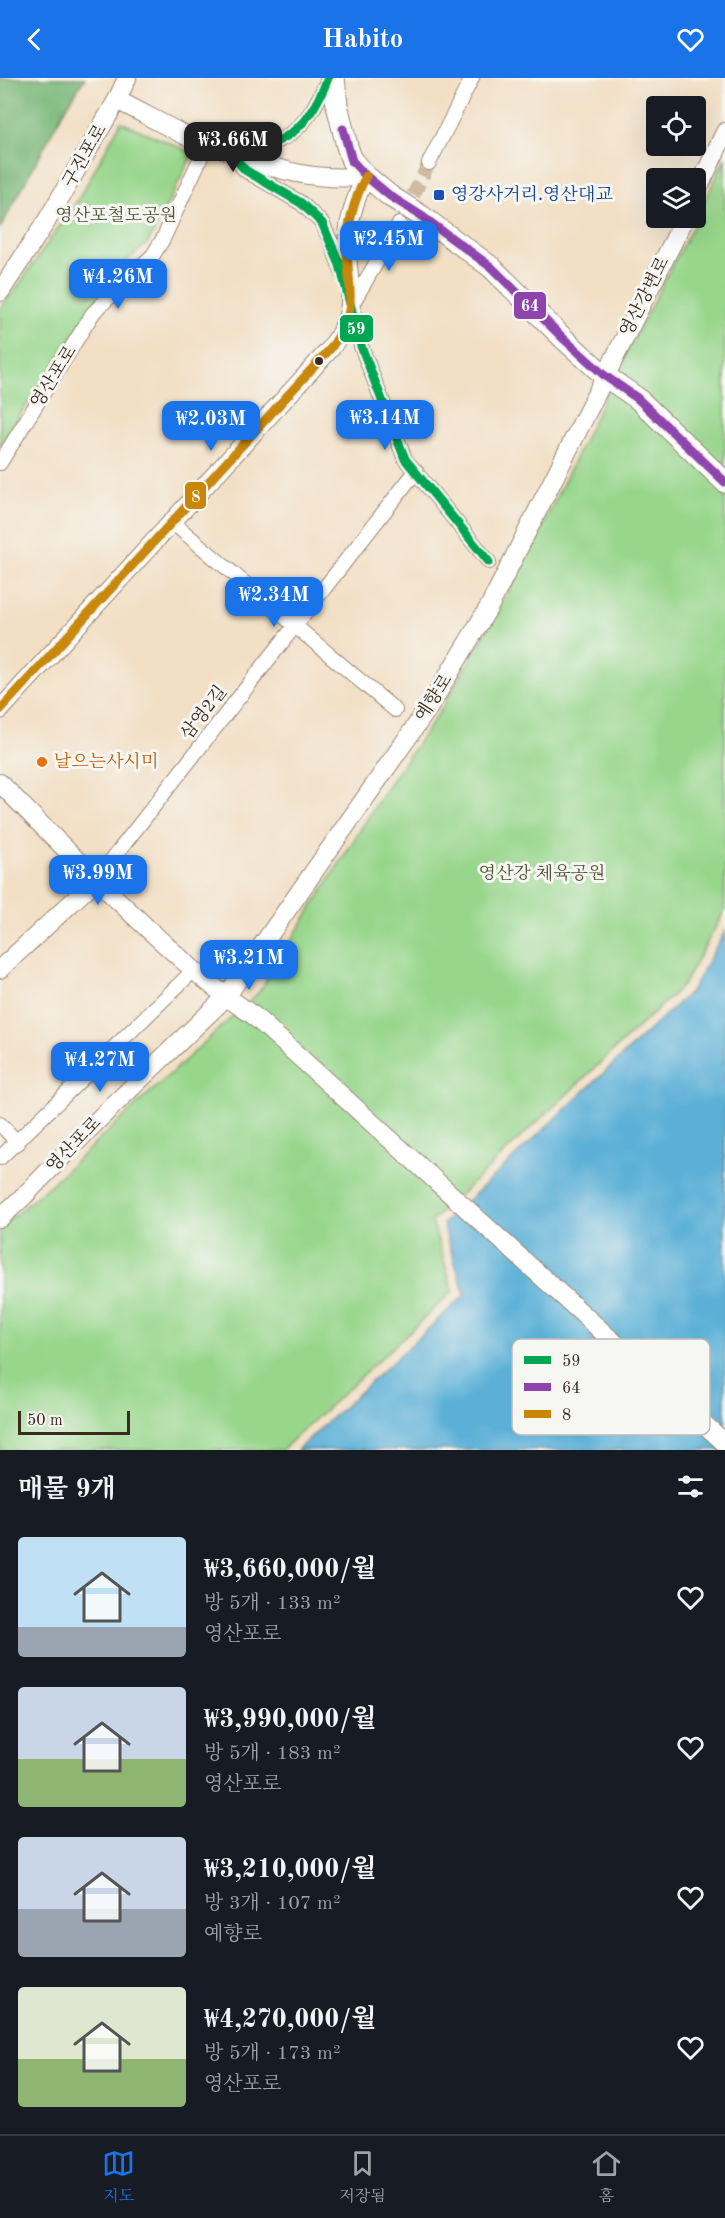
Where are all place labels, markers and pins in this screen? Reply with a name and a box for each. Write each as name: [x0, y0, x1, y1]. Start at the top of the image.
pin: ₩3.66M: [184, 122, 282, 173]
place label: 영강사거리.영산대교: [451, 185, 613, 204]
marker: 영강사거리.영산대교: [432, 188, 446, 202]
pin: ₩2.45M: [340, 221, 438, 272]
pin: ₩4.26M: [69, 259, 167, 310]
unlabelled marker: [313, 355, 325, 367]
pin: ₩3.14M: [336, 400, 434, 451]
pin: ₩2.03M: [162, 401, 260, 452]
pin: ₩2.34M: [225, 577, 323, 628]
place label: 날으는사시미: [54, 752, 158, 771]
marker: 날으는사시미: [35, 755, 49, 769]
pin: ₩3.99M: [49, 855, 147, 906]
pin: ₩3.21M: [200, 940, 298, 991]
pin: ₩4.27M: [51, 1042, 149, 1093]

